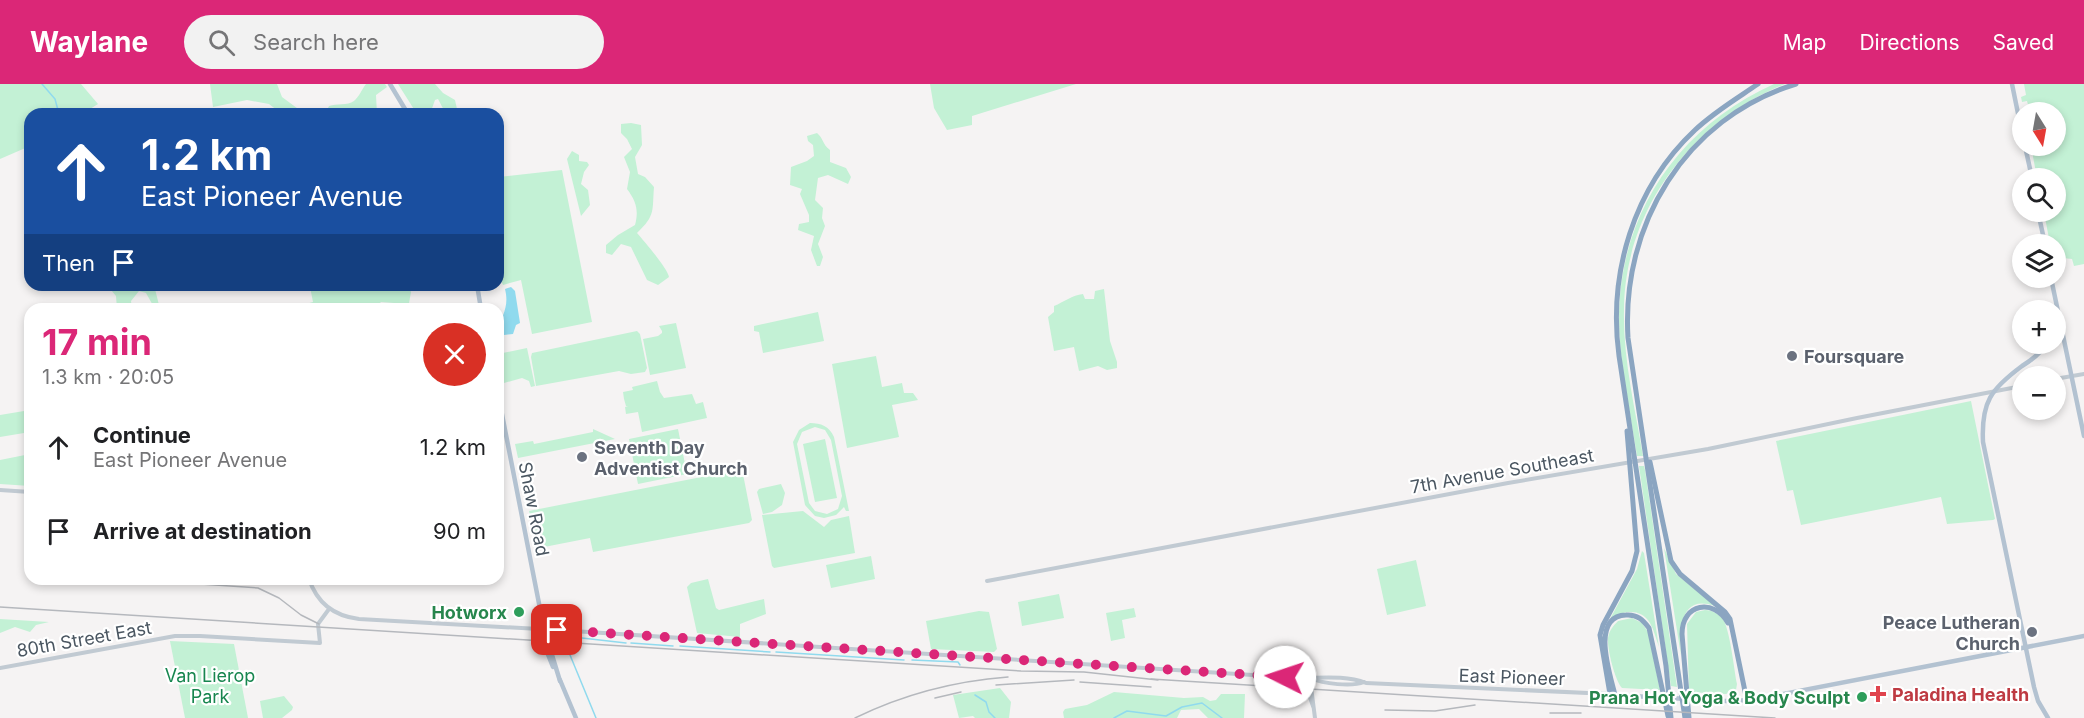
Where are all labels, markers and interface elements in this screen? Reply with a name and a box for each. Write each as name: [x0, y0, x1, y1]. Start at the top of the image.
search box: [184, 15, 604, 69]
text: Waylane: [30, 25, 148, 59]
icon: search: [205, 26, 238, 59]
text: Search here: [253, 29, 379, 55]
text: Map: [1783, 30, 1826, 55]
text: Directions: [1859, 30, 1960, 55]
text: Saved: [1993, 30, 2054, 55]
north arrow: [2012, 102, 2066, 156]
map controls: [2012, 102, 2066, 420]
text: 1.2 km: [141, 129, 272, 180]
icon: ahead: [42, 132, 120, 210]
button: search: [2012, 168, 2066, 222]
text: East Pioneer Avenue: [141, 180, 403, 213]
button: layers: [2012, 234, 2066, 288]
icon: arrive: [107, 246, 140, 279]
text: Then: [42, 250, 95, 276]
button: +: [2012, 300, 2066, 354]
text: 17 min: [42, 320, 152, 364]
button: close: [423, 323, 486, 386]
place label: Foursquare: [1804, 346, 1905, 367]
marker: Foursquare: [1785, 349, 1799, 363]
text: 1.3 km · 20:05: [42, 365, 174, 389]
button: −: [2012, 366, 2066, 420]
text: Continue: [93, 422, 191, 448]
icon: ahead: [42, 431, 75, 464]
text: 1.2 km: [420, 434, 486, 460]
place label: Seventh Day Adventist Church: [594, 437, 748, 479]
street label: 7th Avenue Southeast: [1409, 445, 1595, 497]
text: East Pioneer Avenue: [93, 448, 287, 472]
marker: Seventh Day Adventist Church: [575, 450, 589, 464]
street label: Shaw Road: [515, 460, 553, 558]
icon: arrive: [42, 515, 75, 548]
text: Arrive at destination: [93, 518, 312, 544]
text: 90 m: [433, 518, 486, 544]
place label: Hotworx: [431, 602, 508, 623]
pin: [531, 604, 582, 655]
marker: Hotworx: [512, 605, 526, 619]
place label: Peace Lutheran Church: [1883, 612, 2020, 654]
icon: arrive: [540, 613, 573, 646]
street label: 80th Street East: [15, 617, 153, 661]
marker: Peace Lutheran Church: [2025, 625, 2039, 639]
position arrow: [1253, 645, 1317, 709]
park label: Van Lierop Park: [165, 665, 255, 707]
street label: East Pioneer: [1458, 665, 1566, 689]
place label: Paladina Health: [1892, 684, 2029, 705]
marker: Paladina Health: [1869, 685, 1887, 703]
place label: Prana Hot Yoga & Body Sculpt: [1589, 687, 1850, 708]
marker: Prana Hot Yoga & Body Sculpt: [1855, 690, 1869, 704]

